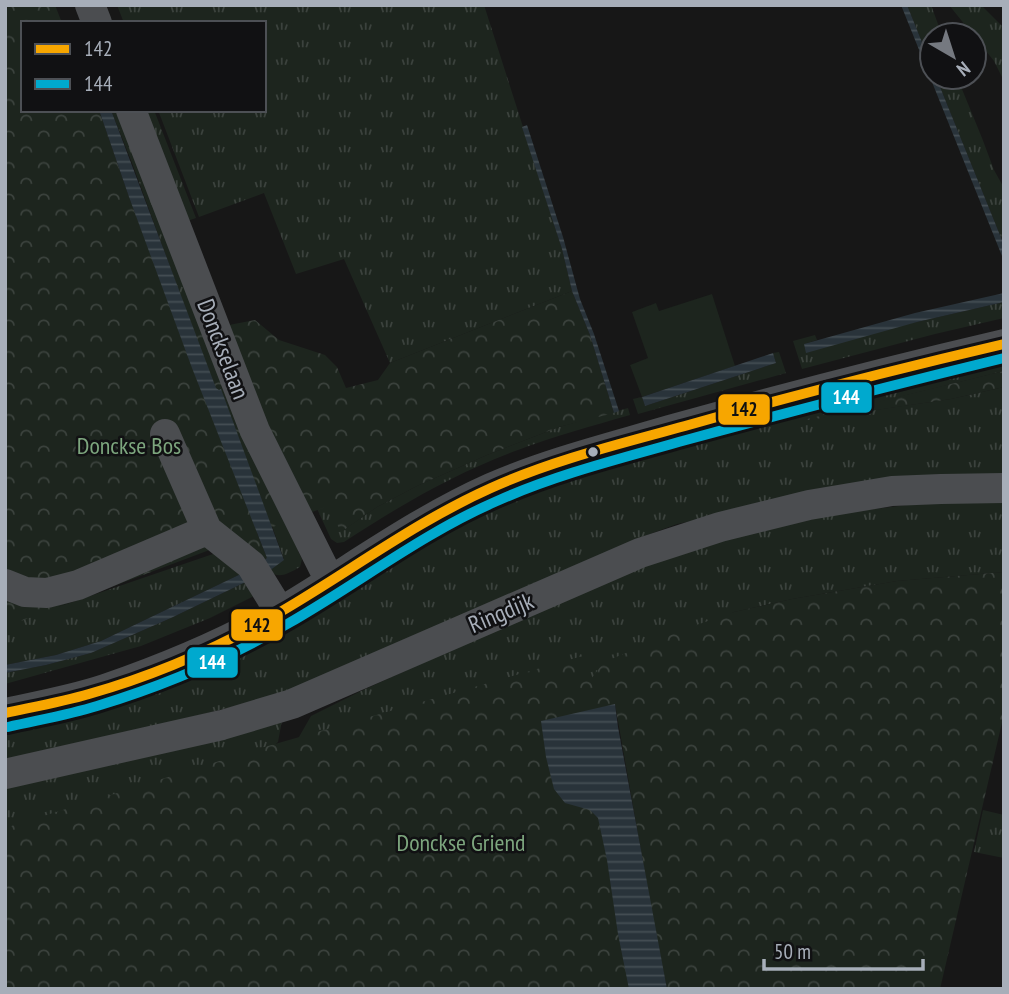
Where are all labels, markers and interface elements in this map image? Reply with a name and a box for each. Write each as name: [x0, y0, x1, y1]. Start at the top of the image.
legend: [21, 21, 266, 112]
north arrow: [918, 21, 988, 91]
text: 142: [84, 35, 112, 62]
text: N: [952, 57, 975, 82]
text: 144: [84, 70, 113, 97]
street label: Donckselaan: [190, 294, 257, 403]
line badge: 144: [820, 381, 873, 414]
text: 144: [832, 385, 860, 409]
line badge: 142: [717, 393, 771, 426]
text: 142: [730, 397, 758, 421]
park label: Donckse Bos: [77, 430, 181, 461]
unlabelled marker: [586, 445, 600, 459]
street label: Ringdijk: [464, 585, 539, 640]
line badge: 142: [230, 608, 284, 642]
text: 142: [243, 613, 271, 637]
line badge: 144: [186, 646, 239, 679]
text: 144: [198, 650, 226, 674]
park label: Donckse Griend: [397, 827, 525, 858]
scale bar: [764, 928, 923, 972]
text: 50 m: [774, 938, 811, 965]

